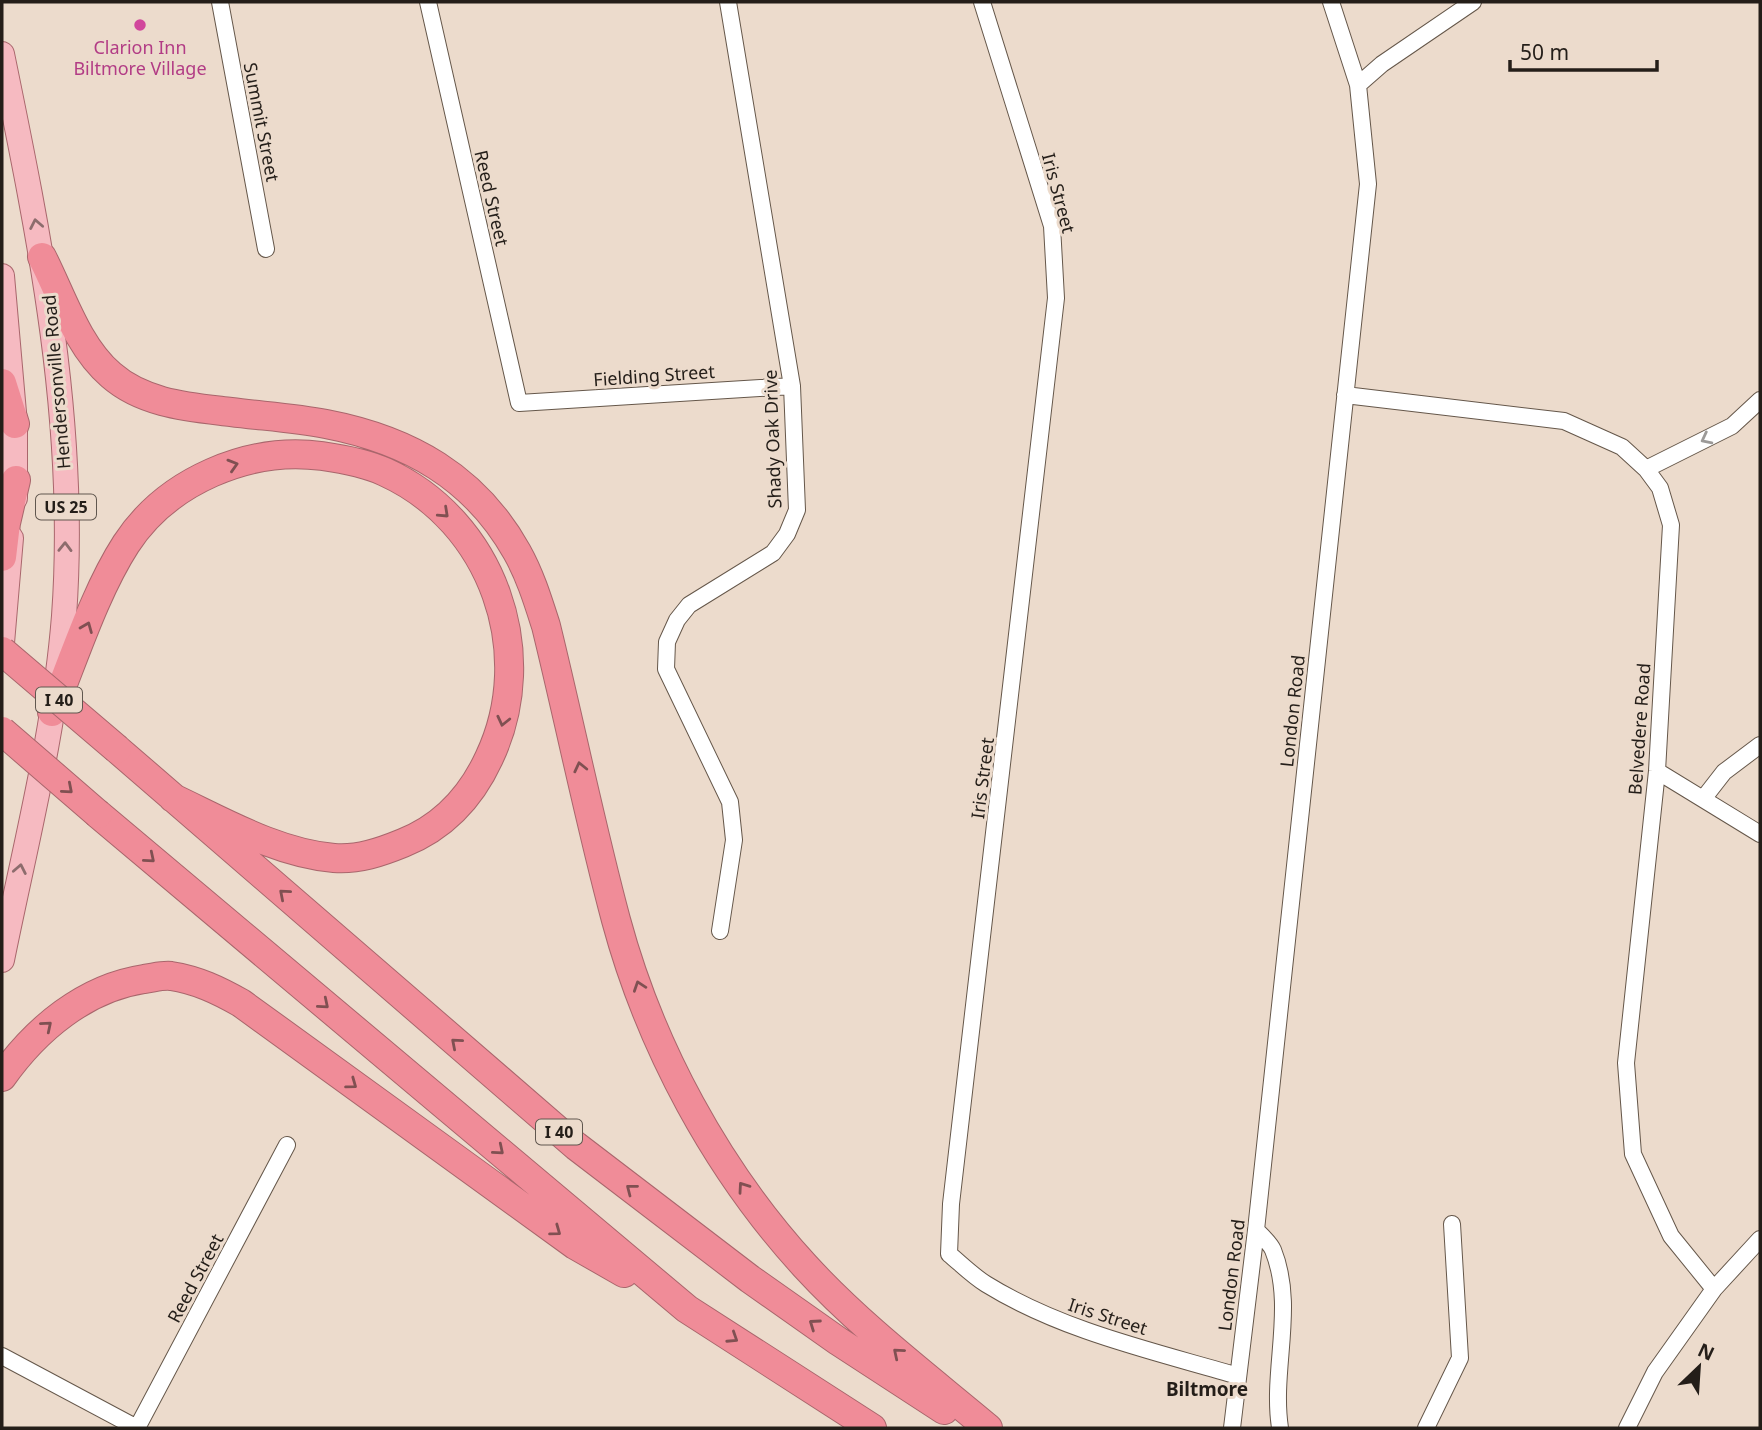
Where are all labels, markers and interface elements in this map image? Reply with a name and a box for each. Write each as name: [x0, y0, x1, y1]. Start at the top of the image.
marker: Clarion Inn Biltmore Village: [132, 17, 148, 33]
scale bar: [1510, 28, 1657, 72]
place label: Clarion Inn Biltmore Village: [73, 35, 207, 80]
text: 50 m: [1520, 38, 1569, 66]
street label: Summit Street: [239, 60, 285, 184]
street label: Reed Street: [469, 148, 515, 249]
street label: Iris Street: [1037, 150, 1081, 236]
one-way arrow: [29, 218, 44, 230]
street label: Hendersonville Road: [36, 294, 76, 470]
street label: Fielding Street: [592, 359, 716, 391]
street label: Shady Oak Drive: [758, 369, 786, 509]
one-way arrow: [1701, 431, 1713, 444]
one-way arrow: [227, 458, 239, 473]
road number: US 25: [36, 494, 96, 520]
one-way arrow: [436, 505, 449, 517]
one-way arrow: [58, 541, 73, 552]
one-way arrow: [79, 621, 93, 634]
street label: London Road: [1274, 654, 1310, 768]
street label: Belvedere Road: [1622, 662, 1656, 796]
road number: I 40: [36, 688, 82, 712]
one-way arrow: [496, 715, 511, 727]
street label: Iris Street: [965, 735, 999, 820]
one-way arrow: [574, 761, 588, 773]
one-way arrow: [60, 781, 73, 793]
one-way arrow: [142, 850, 155, 862]
one-way arrow: [12, 863, 27, 875]
one-way arrow: [279, 890, 292, 902]
one-way arrow: [632, 981, 647, 993]
one-way arrow: [316, 996, 329, 1008]
one-way arrow: [39, 1022, 52, 1034]
one-way arrow: [451, 1039, 464, 1051]
one-way arrow: [344, 1075, 357, 1088]
road number: I 40: [536, 1120, 582, 1144]
one-way arrow: [491, 1142, 503, 1155]
one-way arrow: [739, 1182, 751, 1195]
one-way arrow: [626, 1185, 639, 1197]
street label: London Road: [1212, 1218, 1250, 1332]
one-way arrow: [548, 1223, 561, 1235]
street label: Reed Street: [162, 1229, 229, 1327]
street label: Iris Street: [1065, 1292, 1151, 1340]
one-way arrow: [809, 1320, 822, 1332]
one-way arrow: [725, 1330, 738, 1343]
north arrow: [1664, 1332, 1734, 1402]
text: N: [1694, 1337, 1719, 1367]
one-way arrow: [893, 1349, 906, 1361]
district label: Biltmore: [1166, 1376, 1248, 1402]

